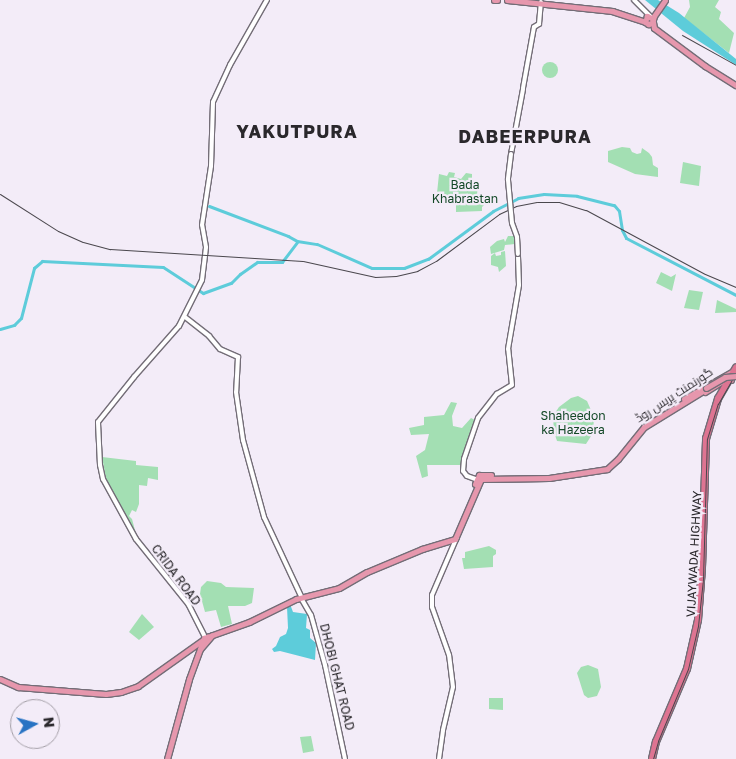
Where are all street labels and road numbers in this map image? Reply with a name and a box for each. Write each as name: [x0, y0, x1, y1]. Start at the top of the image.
street label: گورنمنٹ پریس روڈ: [633, 365, 715, 425]
street label: VIJAYWADA HIGHWAY: [683, 490, 705, 618]
street label: CRIDA ROAD: [148, 542, 204, 608]
street label: DHOBI GHAT ROAD: [317, 622, 357, 732]

